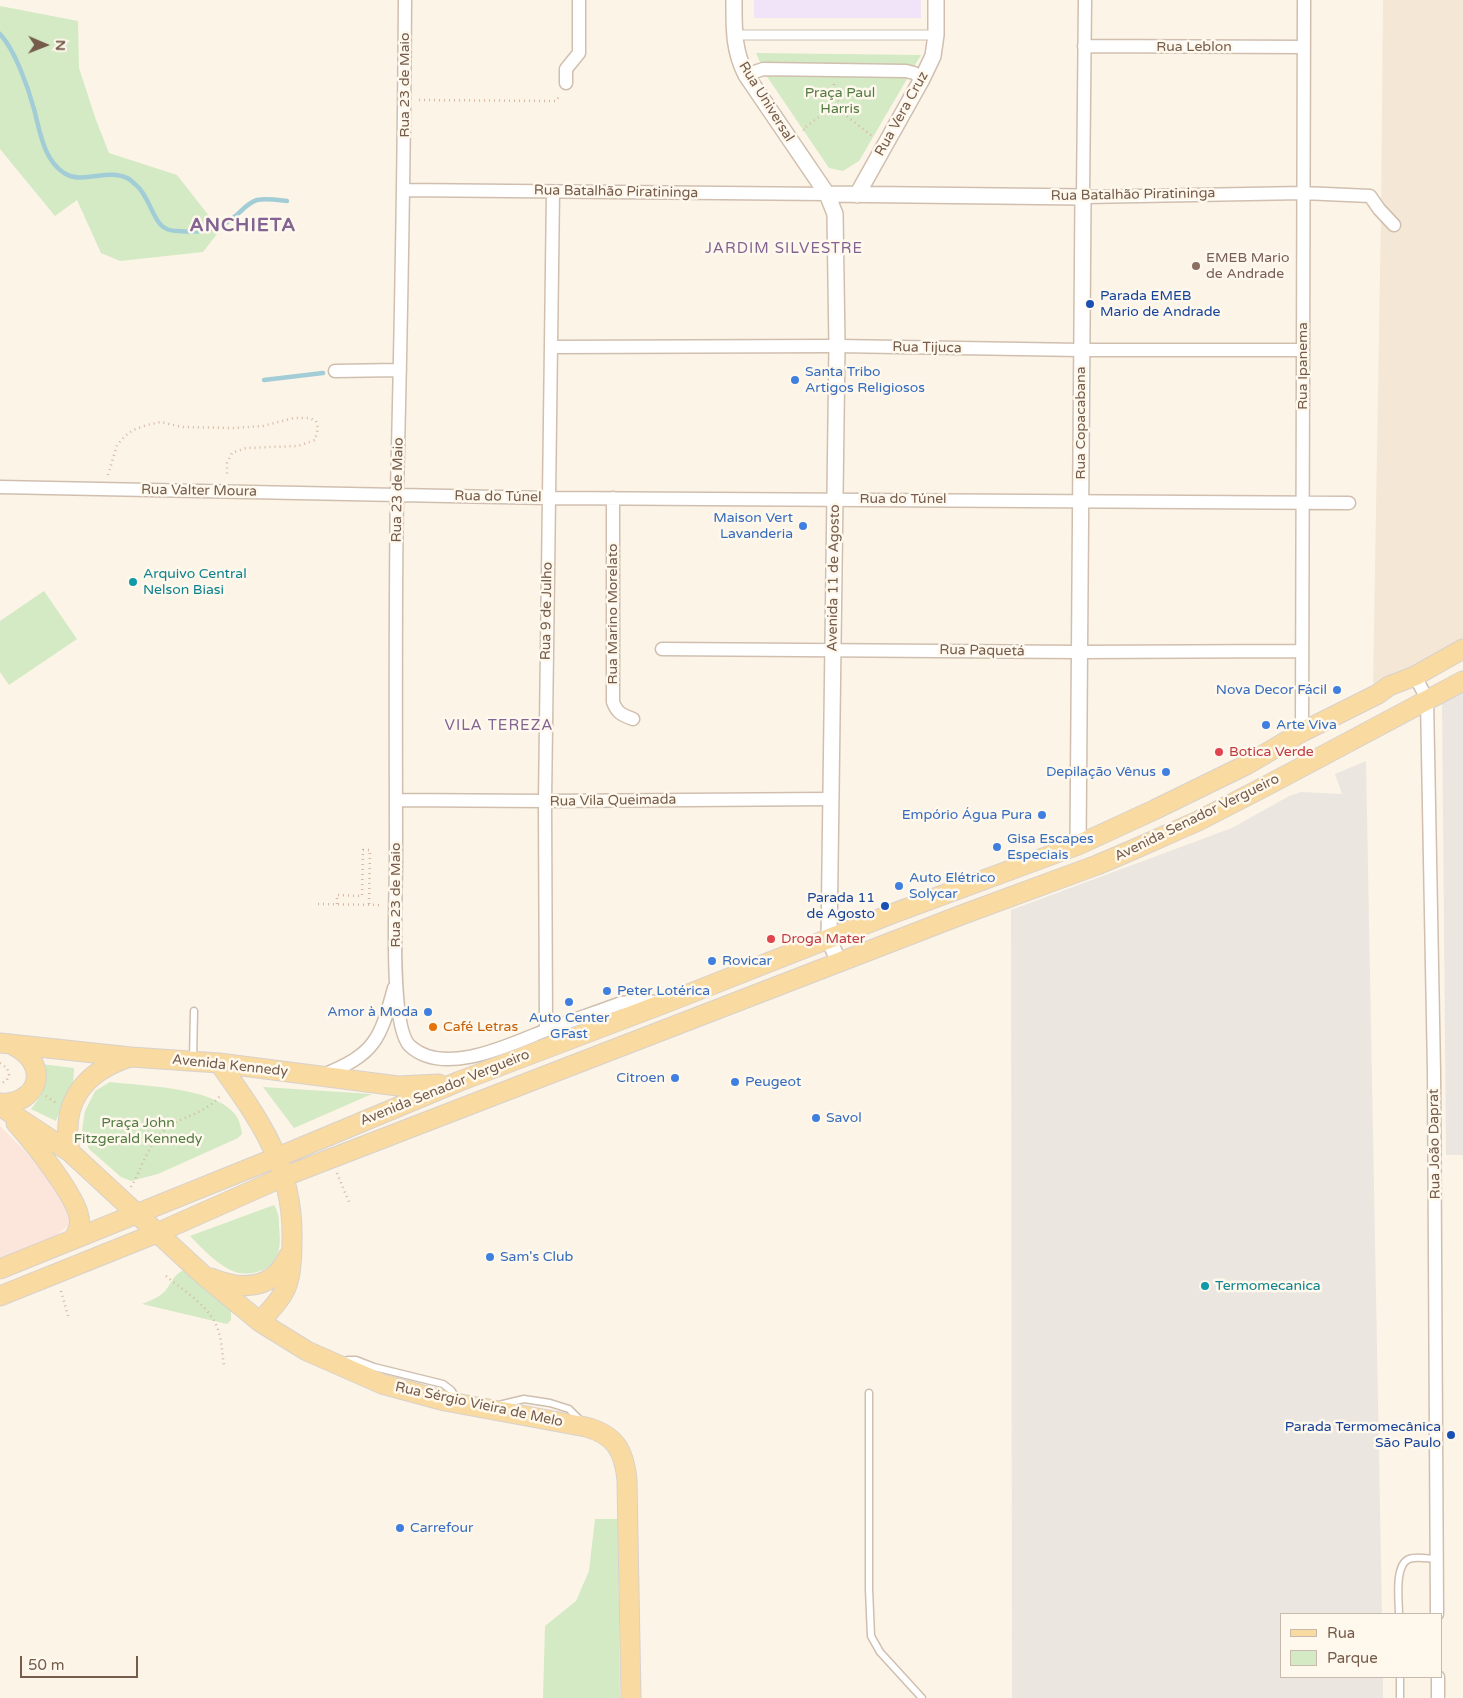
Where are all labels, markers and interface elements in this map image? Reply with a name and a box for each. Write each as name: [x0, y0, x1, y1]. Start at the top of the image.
north arrow: [20, 20, 70, 70]
street label: Rua 23 de Maio: [397, 32, 413, 138]
text: N: [52, 39, 69, 51]
street label: Rua Leblon: [1156, 39, 1232, 55]
street label: Rua Universal: [735, 59, 797, 145]
street label: Rua Vera Cruz: [872, 69, 932, 159]
park label: Praça Paul Harris: [805, 85, 875, 118]
street label: Rua Batalhão Piratininga: [534, 182, 698, 202]
street label: Rua Batalhão Piratininga: [1051, 185, 1215, 205]
district label: ANCHIETA: [188, 215, 298, 237]
district label: JARDIM SILVESTRE: [703, 240, 865, 258]
place label: EMEB Mario de Andrade: [1206, 250, 1289, 282]
marker: EMEB Mario de Andrade: [1190, 260, 1202, 272]
place label: Parada EMEB Mario de Andrade: [1100, 288, 1220, 321]
marker: Parada EMEB Mario de Andrade: [1084, 298, 1096, 310]
street label: Rua Ipanema: [1295, 322, 1311, 410]
street label: Rua Tijuca: [892, 339, 962, 357]
place label: Santa Tribo Artigos Religiosos: [805, 364, 925, 397]
street label: Rua Copacabana: [1073, 366, 1089, 480]
marker: Santa Tribo Artigos Religiosos: [789, 374, 801, 386]
street label: Rua 23 de Maio: [389, 437, 407, 543]
street label: Rua Valter Moura: [141, 482, 257, 500]
street label: Rua do Túnel: [454, 488, 542, 506]
street label: Rua do Túnel: [859, 491, 947, 507]
street label: Avenida 11 de Agosto: [824, 504, 844, 652]
place label: Maison Vert Lavanderia: [713, 510, 793, 542]
marker: Maison Vert Lavanderia: [797, 520, 809, 532]
street label: Rua Marino Morelato: [605, 544, 621, 684]
street label: Rua 9 de Julho: [538, 562, 556, 660]
place label: Arquivo Central Nelson Biasi: [143, 566, 247, 598]
marker: Arquivo Central Nelson Biasi: [127, 576, 139, 588]
street label: Rua Paquetá: [939, 642, 1025, 660]
place label: Nova Decor Fácil: [1216, 682, 1327, 698]
marker: Nova Decor Fácil: [1331, 684, 1343, 696]
district label: VILA TEREZA: [443, 717, 555, 735]
place label: Arte Viva: [1276, 717, 1337, 733]
marker: Arte Viva: [1260, 719, 1272, 731]
place label: Botica Verde: [1229, 744, 1314, 760]
marker: Botica Verde: [1213, 746, 1225, 758]
place label: Depilação Vênus: [1046, 764, 1156, 780]
marker: Depilação Vênus: [1160, 766, 1172, 778]
street label: Avenida Senador Vergueiro: [1112, 771, 1282, 865]
street label: Rua Vila Queimada: [550, 791, 676, 811]
place label: Empório Água Pura: [902, 807, 1032, 823]
marker: Empório Água Pura: [1036, 809, 1048, 821]
place label: Gisa Escapes Especiais: [1007, 831, 1094, 864]
marker: Gisa Escapes Especiais: [991, 841, 1003, 853]
street label: Rua 23 de Maio: [388, 842, 404, 948]
place label: Auto Elétrico Solycar: [909, 870, 996, 902]
marker: Auto Elétrico Solycar: [893, 880, 905, 892]
place label: Parada 11 de Agosto: [807, 890, 875, 922]
marker: Parada 11 de Agosto: [879, 900, 891, 912]
place label: Droga Mater: [781, 931, 865, 947]
marker: Droga Mater: [765, 933, 777, 945]
place label: Rovicar: [722, 953, 772, 969]
marker: Rovicar: [706, 955, 718, 967]
place label: Peter Lotérica: [617, 983, 710, 999]
marker: Peter Lotérica: [601, 985, 613, 997]
marker: Auto Center GFast: [563, 996, 575, 1008]
place label: Amor à Moda: [327, 1004, 418, 1020]
marker: Amor à Moda: [422, 1006, 434, 1018]
place label: Auto Center GFast: [529, 1010, 609, 1042]
place label: Café Letras: [443, 1019, 518, 1035]
marker: Café Letras: [427, 1021, 439, 1033]
street label: Avenida Senador Vergueiro: [358, 1046, 532, 1130]
street label: Avenida Kennedy: [171, 1052, 289, 1080]
place label: Citroen: [616, 1070, 665, 1086]
marker: Citroen: [669, 1072, 681, 1084]
place label: Peugeot: [745, 1074, 801, 1090]
marker: Peugeot: [729, 1076, 741, 1088]
street label: Rua João Daprat: [1426, 1089, 1444, 1199]
place label: Savol: [826, 1110, 862, 1126]
marker: Savol: [810, 1112, 822, 1124]
park label: Praça John Fitzgerald Kennedy: [74, 1115, 202, 1148]
place label: Sam's Club: [500, 1249, 573, 1265]
marker: Sam's Club: [484, 1251, 496, 1263]
place label: Termomecanica: [1215, 1278, 1321, 1294]
marker: Termomecanica: [1199, 1280, 1211, 1292]
street label: Rua Sérgio Vieira de Melo: [394, 1379, 564, 1431]
place label: Parada Termomecânica São Paulo: [1285, 1419, 1441, 1451]
marker: Parada Termomecânica São Paulo: [1445, 1429, 1457, 1441]
place label: Carrefour: [410, 1520, 473, 1536]
marker: Carrefour: [394, 1522, 406, 1534]
legend: [1280, 1613, 1443, 1678]
text: Rua: [1327, 1624, 1355, 1642]
scale bar: [22, 1646, 140, 1678]
text: Parque: [1327, 1649, 1378, 1667]
text: 50 m: [28, 1656, 65, 1674]

